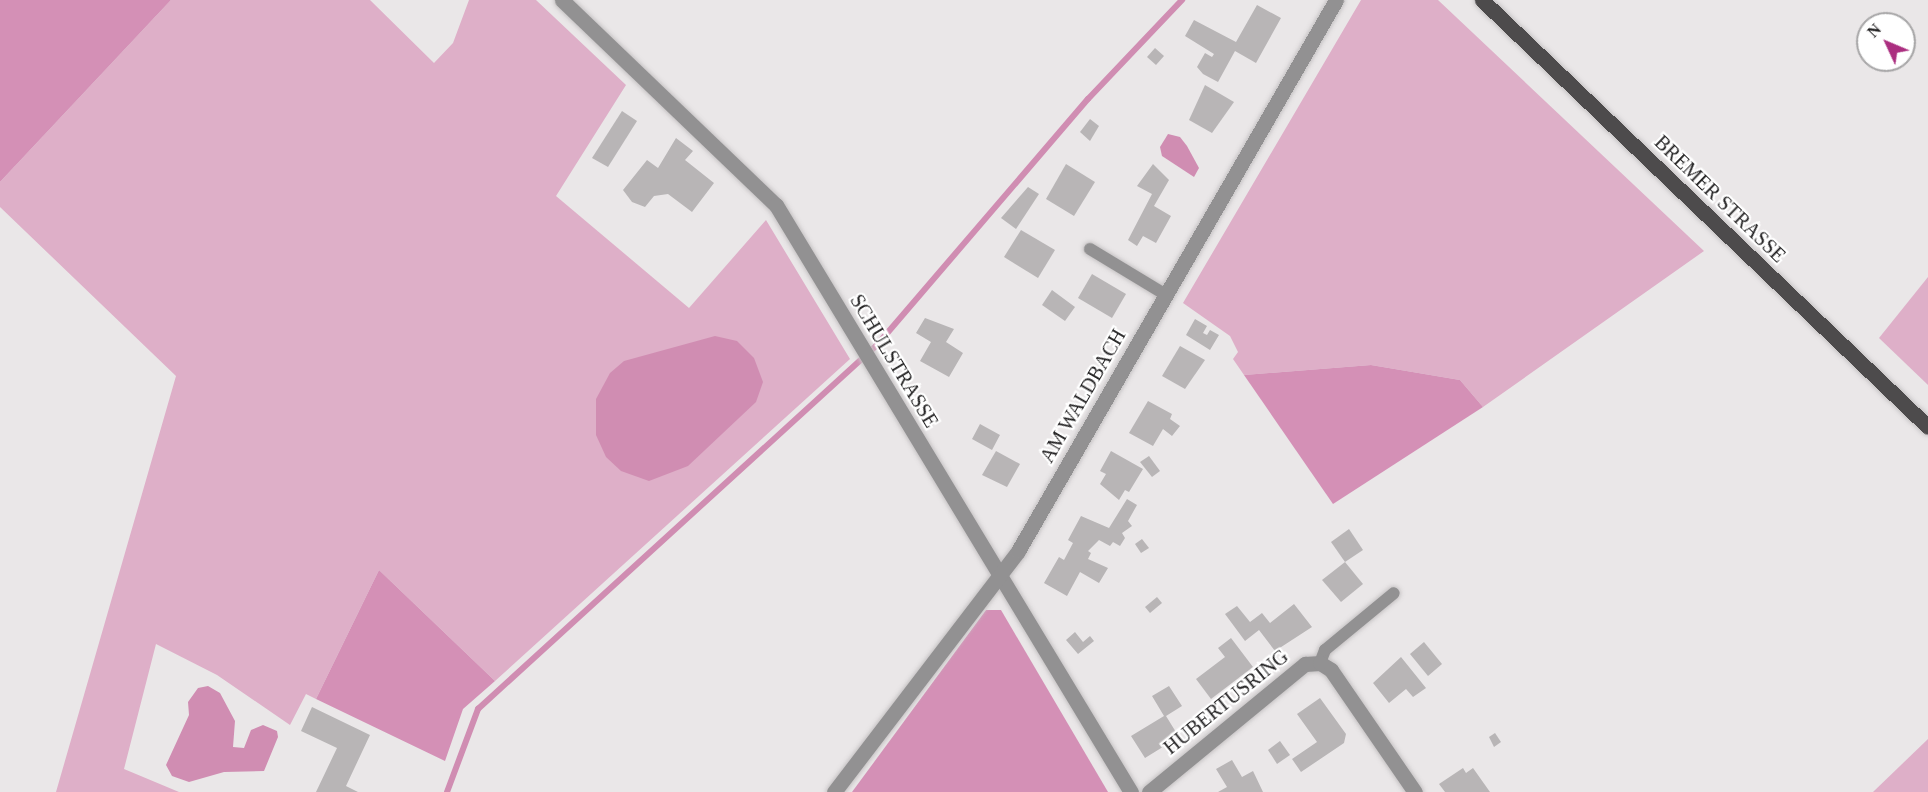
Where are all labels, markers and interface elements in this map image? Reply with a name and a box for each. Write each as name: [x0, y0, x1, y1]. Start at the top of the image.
north arrow: [1856, 12, 1916, 72]
text: N: [1864, 20, 1884, 41]
street label: BREMER STRASSE: [1650, 130, 1790, 268]
street label: SCHULSTRASSE: [845, 290, 943, 432]
street label: AM WALDBACH: [1035, 325, 1131, 467]
street label: HUBERTUSRING: [1159, 644, 1293, 760]

